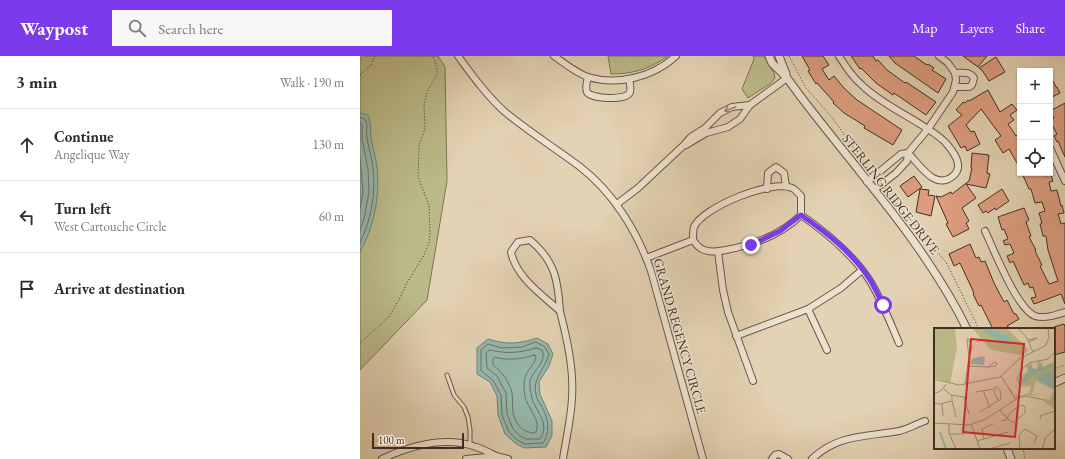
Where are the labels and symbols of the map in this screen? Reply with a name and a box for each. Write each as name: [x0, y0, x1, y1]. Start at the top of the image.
one-way arrow: [725, 105, 737, 113]
street label: STERLING RIDGE DRIVE: [839, 130, 943, 258]
route end: [742, 236, 760, 254]
street label: GRAND REGENCY CIRCLE: [650, 256, 710, 416]
route start: [874, 296, 892, 314]
inset map: [934, 328, 1055, 449]
scale bar: [372, 431, 464, 450]

